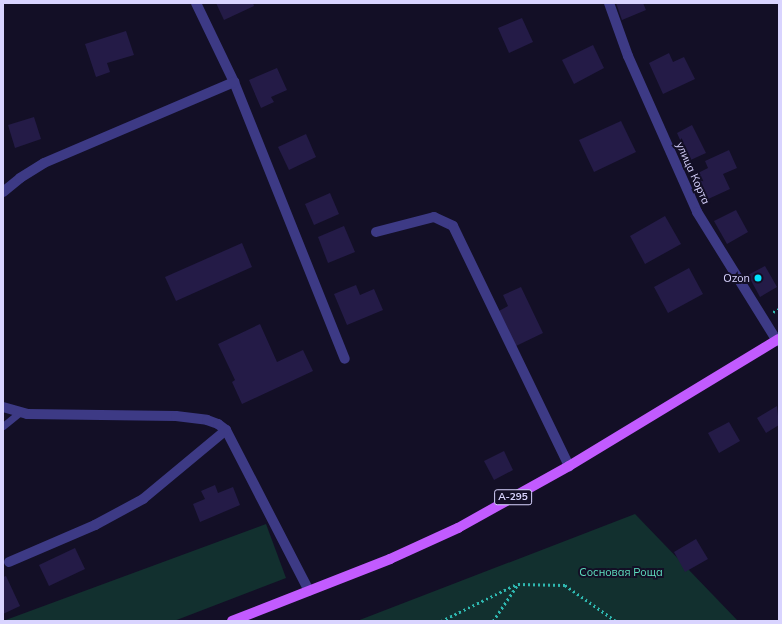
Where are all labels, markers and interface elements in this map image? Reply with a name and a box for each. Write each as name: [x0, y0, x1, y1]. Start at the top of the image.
street label: улица Корта: [673, 140, 713, 206]
place label: Ozon: [723, 271, 750, 285]
marker: Ozon: [753, 273, 763, 283]
road number: А-295: [494, 489, 532, 505]
park label: Сосновая Роща: [579, 565, 663, 579]

